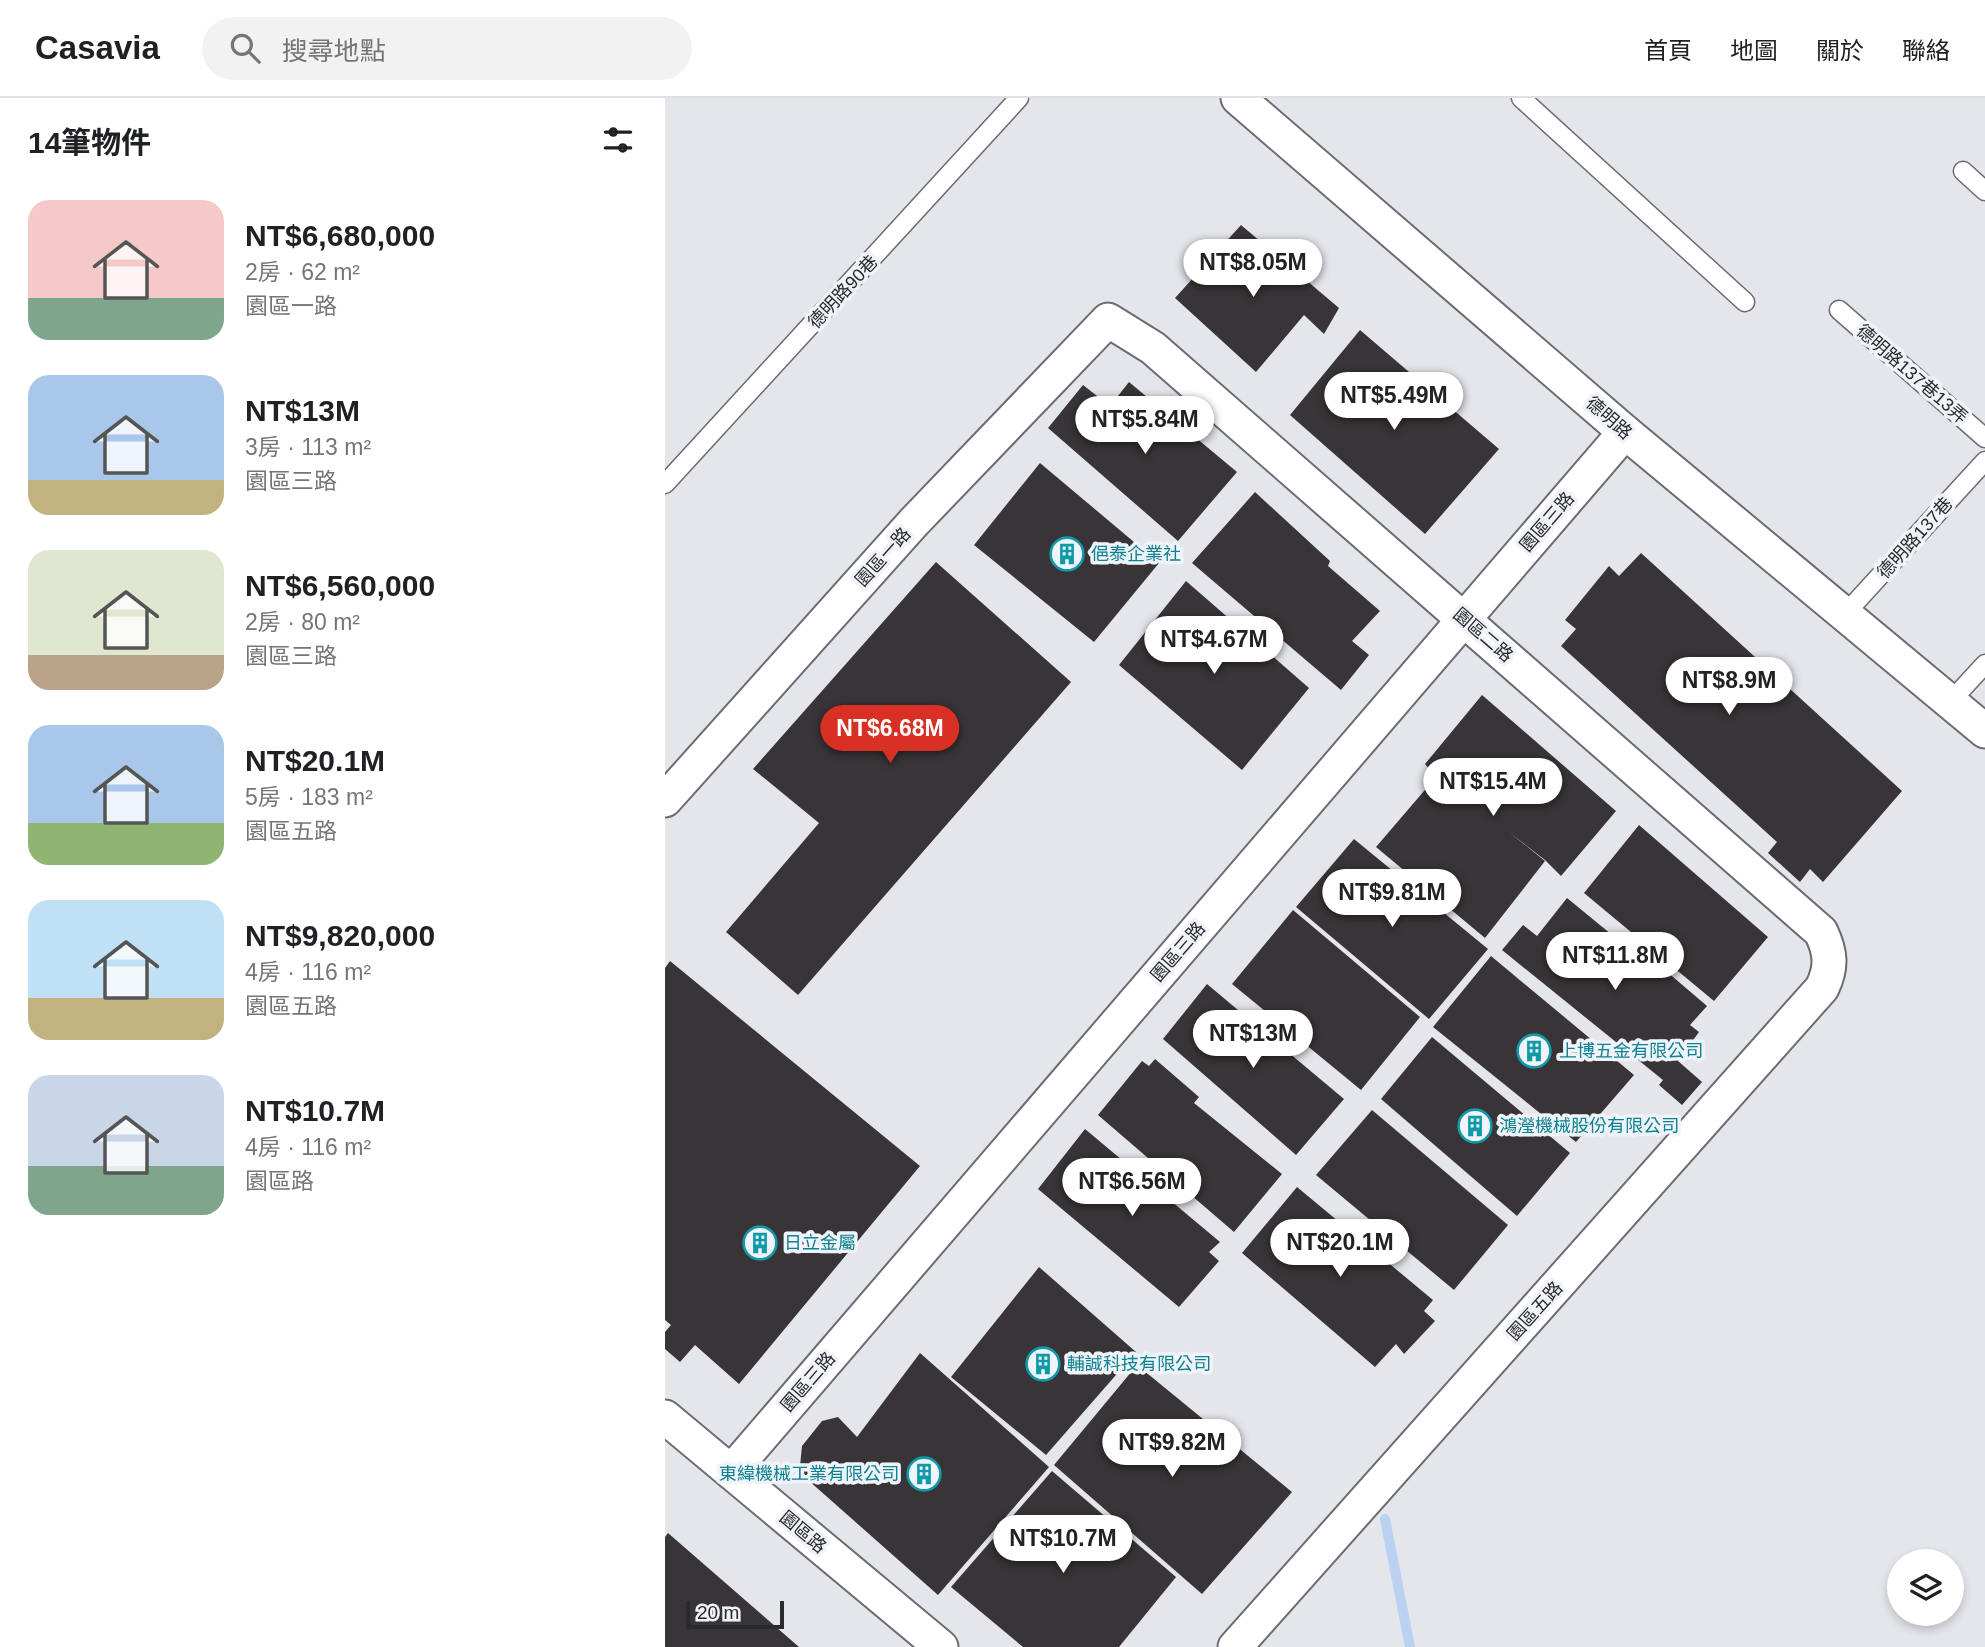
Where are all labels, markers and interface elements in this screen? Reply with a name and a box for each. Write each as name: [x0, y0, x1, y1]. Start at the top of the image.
search box: [202, 17, 692, 80]
text: Casavia: [35, 29, 160, 66]
icon: search: [226, 29, 264, 67]
text: 搜尋地點: [282, 36, 386, 66]
text: 首頁: [1644, 37, 1692, 64]
text: 地圖: [1730, 37, 1778, 64]
text: 關於: [1816, 37, 1864, 64]
text: 聯絡: [1902, 37, 1950, 64]
icon: filters: [599, 121, 637, 159]
text: 14筆物件: [28, 126, 151, 159]
text: NT$6,680,000: [245, 219, 435, 252]
icon: home: [84, 228, 168, 312]
pin: NT$8.05M: [1181, 240, 1325, 299]
text: NT$8.05M: [1199, 249, 1307, 275]
street label: 德明路90巷: [804, 252, 882, 332]
text: 2房 · 62 m²: [245, 259, 360, 285]
text: 園區一路: [245, 293, 337, 319]
street label: 德明路137巷13弄: [1853, 321, 1971, 427]
pin: NT$5.49M: [1322, 372, 1466, 432]
text: NT$5.49M: [1340, 382, 1448, 408]
street label: 德明路: [1582, 393, 1636, 443]
text: NT$13M: [245, 394, 360, 427]
pin: NT$5.84M: [1073, 396, 1217, 456]
icon: home: [84, 403, 168, 487]
text: NT$5.84M: [1091, 406, 1199, 432]
text: 3房 · 113 m²: [245, 434, 371, 460]
text: 園區三路: [245, 468, 337, 494]
street label: 園區三路: [1516, 488, 1578, 556]
street label: 德明路137巷: [1873, 493, 1957, 583]
street label: 園區一路: [851, 524, 915, 590]
building icon: 俋泰企業社: [1048, 535, 1086, 573]
place label: 俋泰企業社: [1091, 544, 1181, 564]
text: NT$6,560,000: [245, 569, 435, 602]
icon: home: [84, 578, 168, 662]
street label: 園區二路: [1449, 604, 1517, 666]
text: 2房 · 80 m²: [245, 609, 360, 635]
pin: NT$4.67M: [1142, 616, 1286, 676]
text: NT$4.67M: [1160, 626, 1268, 652]
text: 園區三路: [245, 643, 337, 669]
pin: NT$8.9M: [1664, 658, 1794, 717]
text: NT$8.9M: [1682, 667, 1776, 693]
pin: NT$6.68M: [818, 706, 962, 765]
text: NT$6.68M: [836, 715, 944, 741]
text: NT$20.1M: [245, 744, 385, 777]
icon: home: [84, 753, 168, 837]
pin: NT$15.4M: [1421, 758, 1565, 818]
text: NT$15.4M: [1439, 768, 1547, 794]
text: 5房 · 183 m²: [245, 784, 373, 810]
text: 園區五路: [245, 818, 337, 844]
pin: NT$9.81M: [1320, 870, 1464, 929]
text: NT$9.81M: [1338, 879, 1446, 905]
street label: 園區三路: [1147, 918, 1209, 986]
text: NT$9,820,000: [245, 919, 435, 952]
icon: home: [84, 928, 168, 1012]
pin: NT$11.8M: [1543, 932, 1687, 992]
text: NT$11.8M: [1562, 942, 1668, 968]
text: 4房 · 116 m²: [245, 959, 371, 985]
text: 園區五路: [245, 993, 337, 1019]
pin: NT$13M: [1196, 1010, 1310, 1070]
text: NT$13M: [1209, 1020, 1297, 1046]
building icon: 上博五金有限公司: [1515, 1032, 1553, 1070]
place label: 上博五金有限公司: [1559, 1041, 1703, 1061]
text: NT$10.7M: [245, 1094, 385, 1127]
icon: home: [84, 1103, 168, 1187]
building icon: 鴻瀅機械股份有限公司: [1456, 1107, 1494, 1145]
place label: 鴻瀅機械股份有限公司: [1499, 1116, 1679, 1136]
text: 4房 · 116 m²: [245, 1134, 371, 1160]
pin: NT$6.56M: [1060, 1158, 1204, 1218]
text: 園區路: [245, 1168, 314, 1194]
text: NT$6.56M: [1078, 1168, 1186, 1194]
pin: NT$20.1M: [1268, 1220, 1412, 1279]
building icon: 日立金屬: [741, 1224, 779, 1262]
text: NT$20.1M: [1286, 1229, 1394, 1255]
place label: 日立金屬: [784, 1233, 856, 1253]
street label: 園區五路: [1503, 1278, 1567, 1344]
building icon: 輔誠科技有限公司: [1024, 1345, 1062, 1383]
street label: 園區三路: [777, 1348, 839, 1416]
place label: 輔誠科技有限公司: [1067, 1354, 1211, 1374]
pin: NT$9.82M: [1100, 1420, 1244, 1479]
text: NT$9.82M: [1118, 1429, 1226, 1455]
building icon: 東緯機械工業有限公司: [905, 1455, 943, 1493]
place label: 東緯機械工業有限公司: [719, 1464, 899, 1484]
street label: 園區路: [776, 1507, 830, 1557]
pin: NT$10.7M: [991, 1516, 1135, 1575]
text: NT$10.7M: [1009, 1525, 1117, 1551]
map controls: [1887, 1549, 1964, 1626]
button: layers: [1887, 1549, 1964, 1626]
scale bar: [686, 1598, 784, 1630]
text: 20 m: [697, 1602, 739, 1623]

